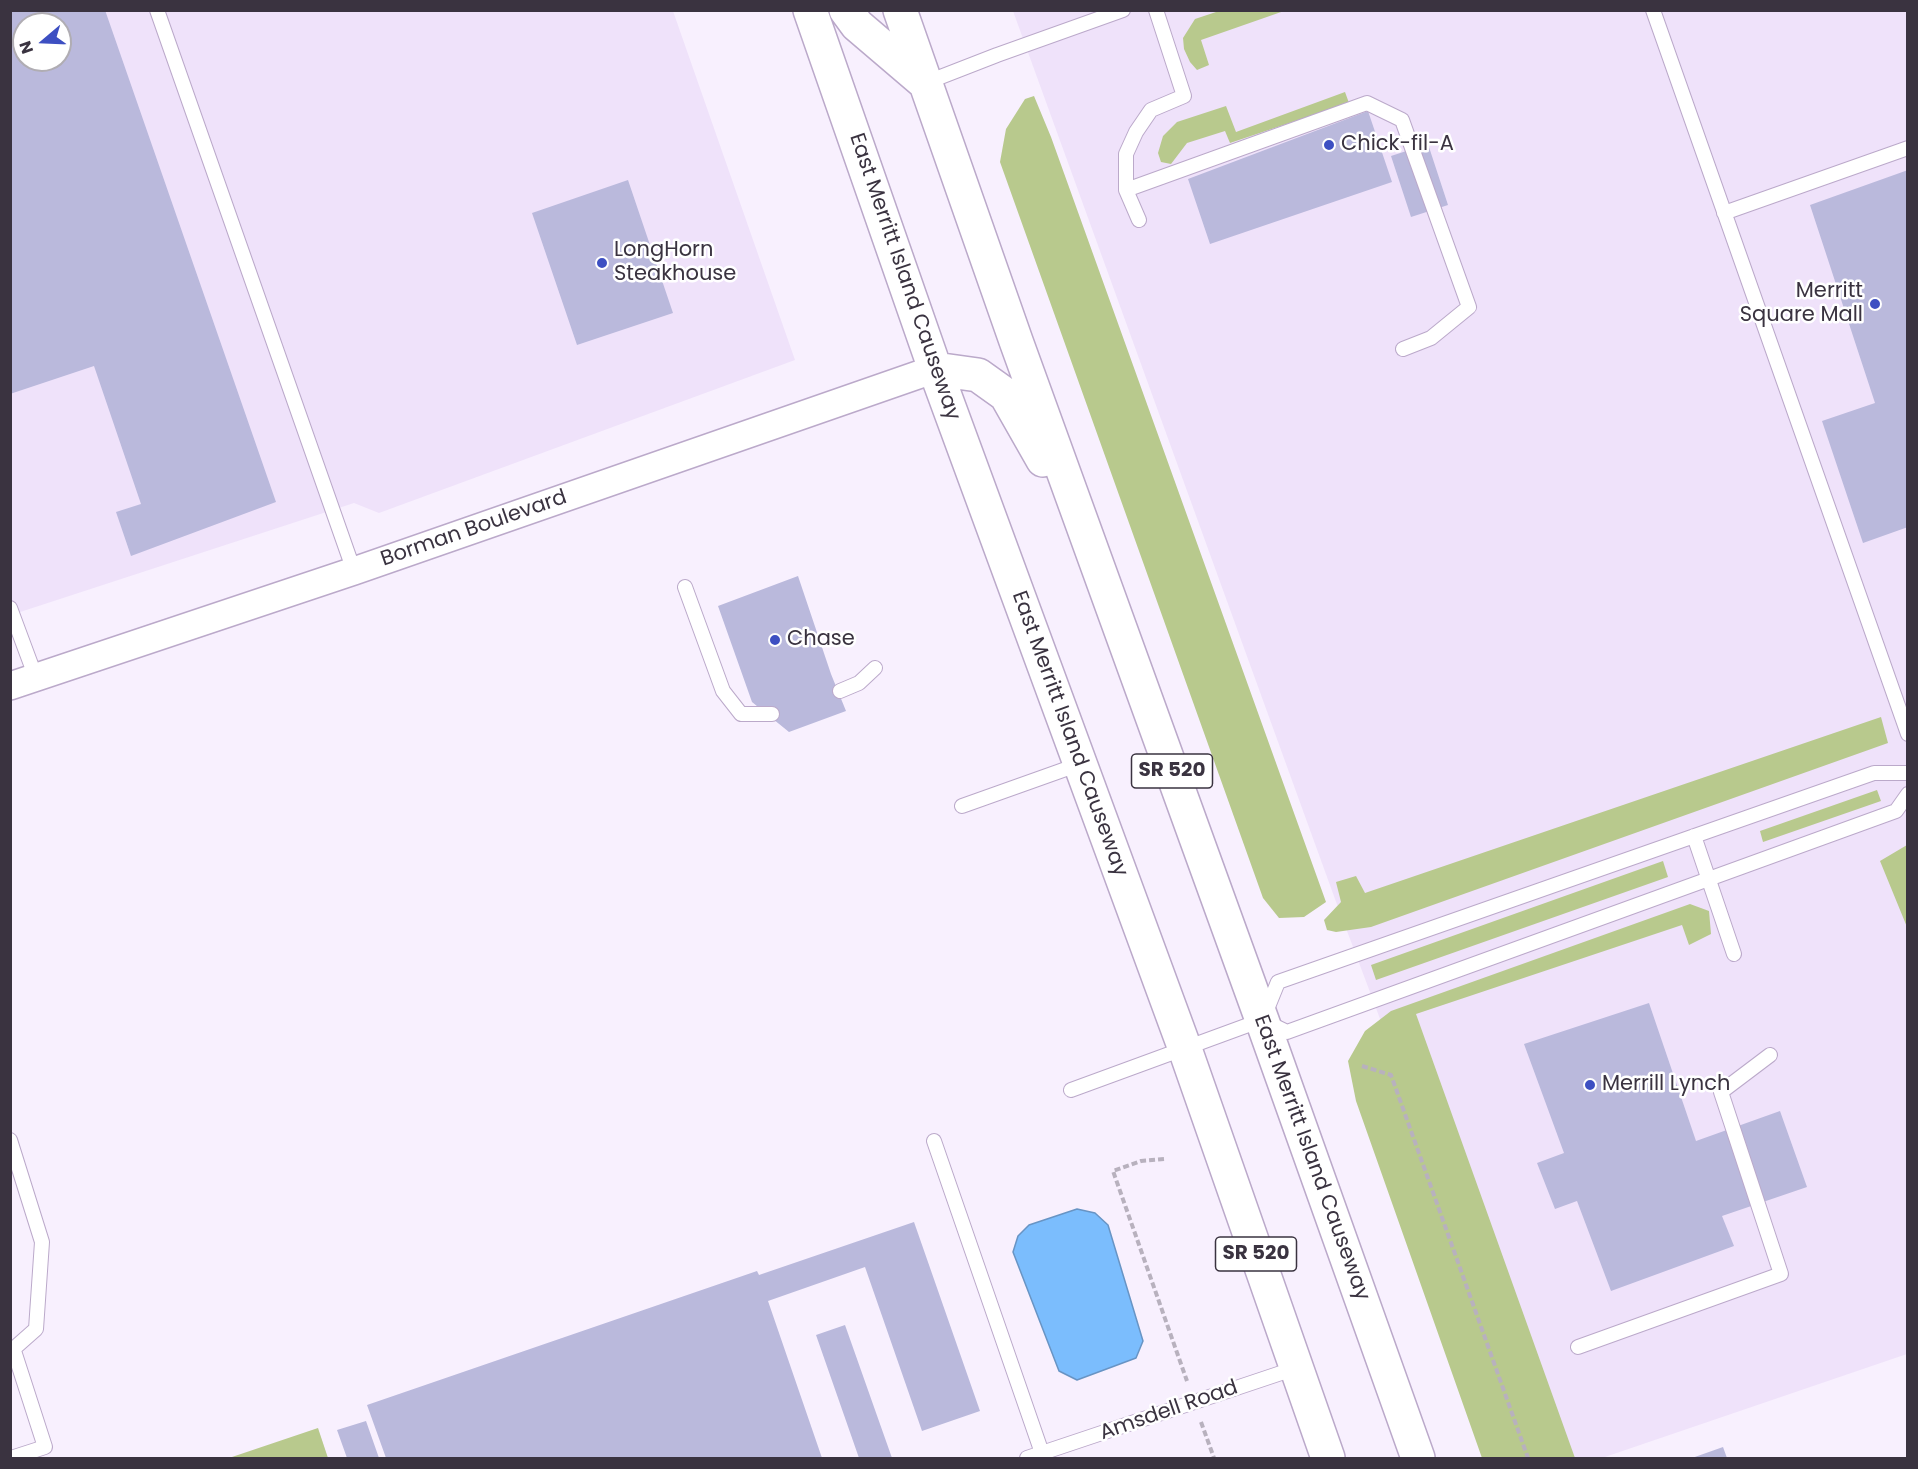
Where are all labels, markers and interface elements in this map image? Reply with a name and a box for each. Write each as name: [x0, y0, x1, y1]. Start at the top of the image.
north arrow: [12, 12, 72, 72]
text: N: [14, 38, 39, 57]
street label: East Merritt Island Causeway: [843, 130, 965, 424]
place label: Chick-fil-A: [1341, 132, 1454, 158]
marker: Chick-fil-A: [1322, 138, 1336, 152]
place label: LongHorn Steakhouse: [614, 238, 736, 288]
marker: LongHorn Steakhouse: [595, 256, 609, 270]
place label: Merritt Square Mall: [1740, 279, 1863, 329]
marker: Merritt Square Mall: [1868, 297, 1882, 311]
street label: Borman Boulevard: [378, 485, 570, 573]
street label: East Merritt Island Causeway: [1006, 588, 1132, 880]
place label: Chase: [787, 627, 855, 653]
marker: Chase: [768, 633, 782, 647]
road number: SR 520: [1132, 754, 1212, 788]
street label: East Merritt Island Causeway: [1248, 1012, 1374, 1304]
place label: Merrill Lynch: [1602, 1072, 1730, 1098]
marker: Merrill Lynch: [1583, 1078, 1597, 1092]
road number: SR 520: [1216, 1237, 1296, 1271]
street label: Amsdell Road: [1097, 1376, 1241, 1446]

